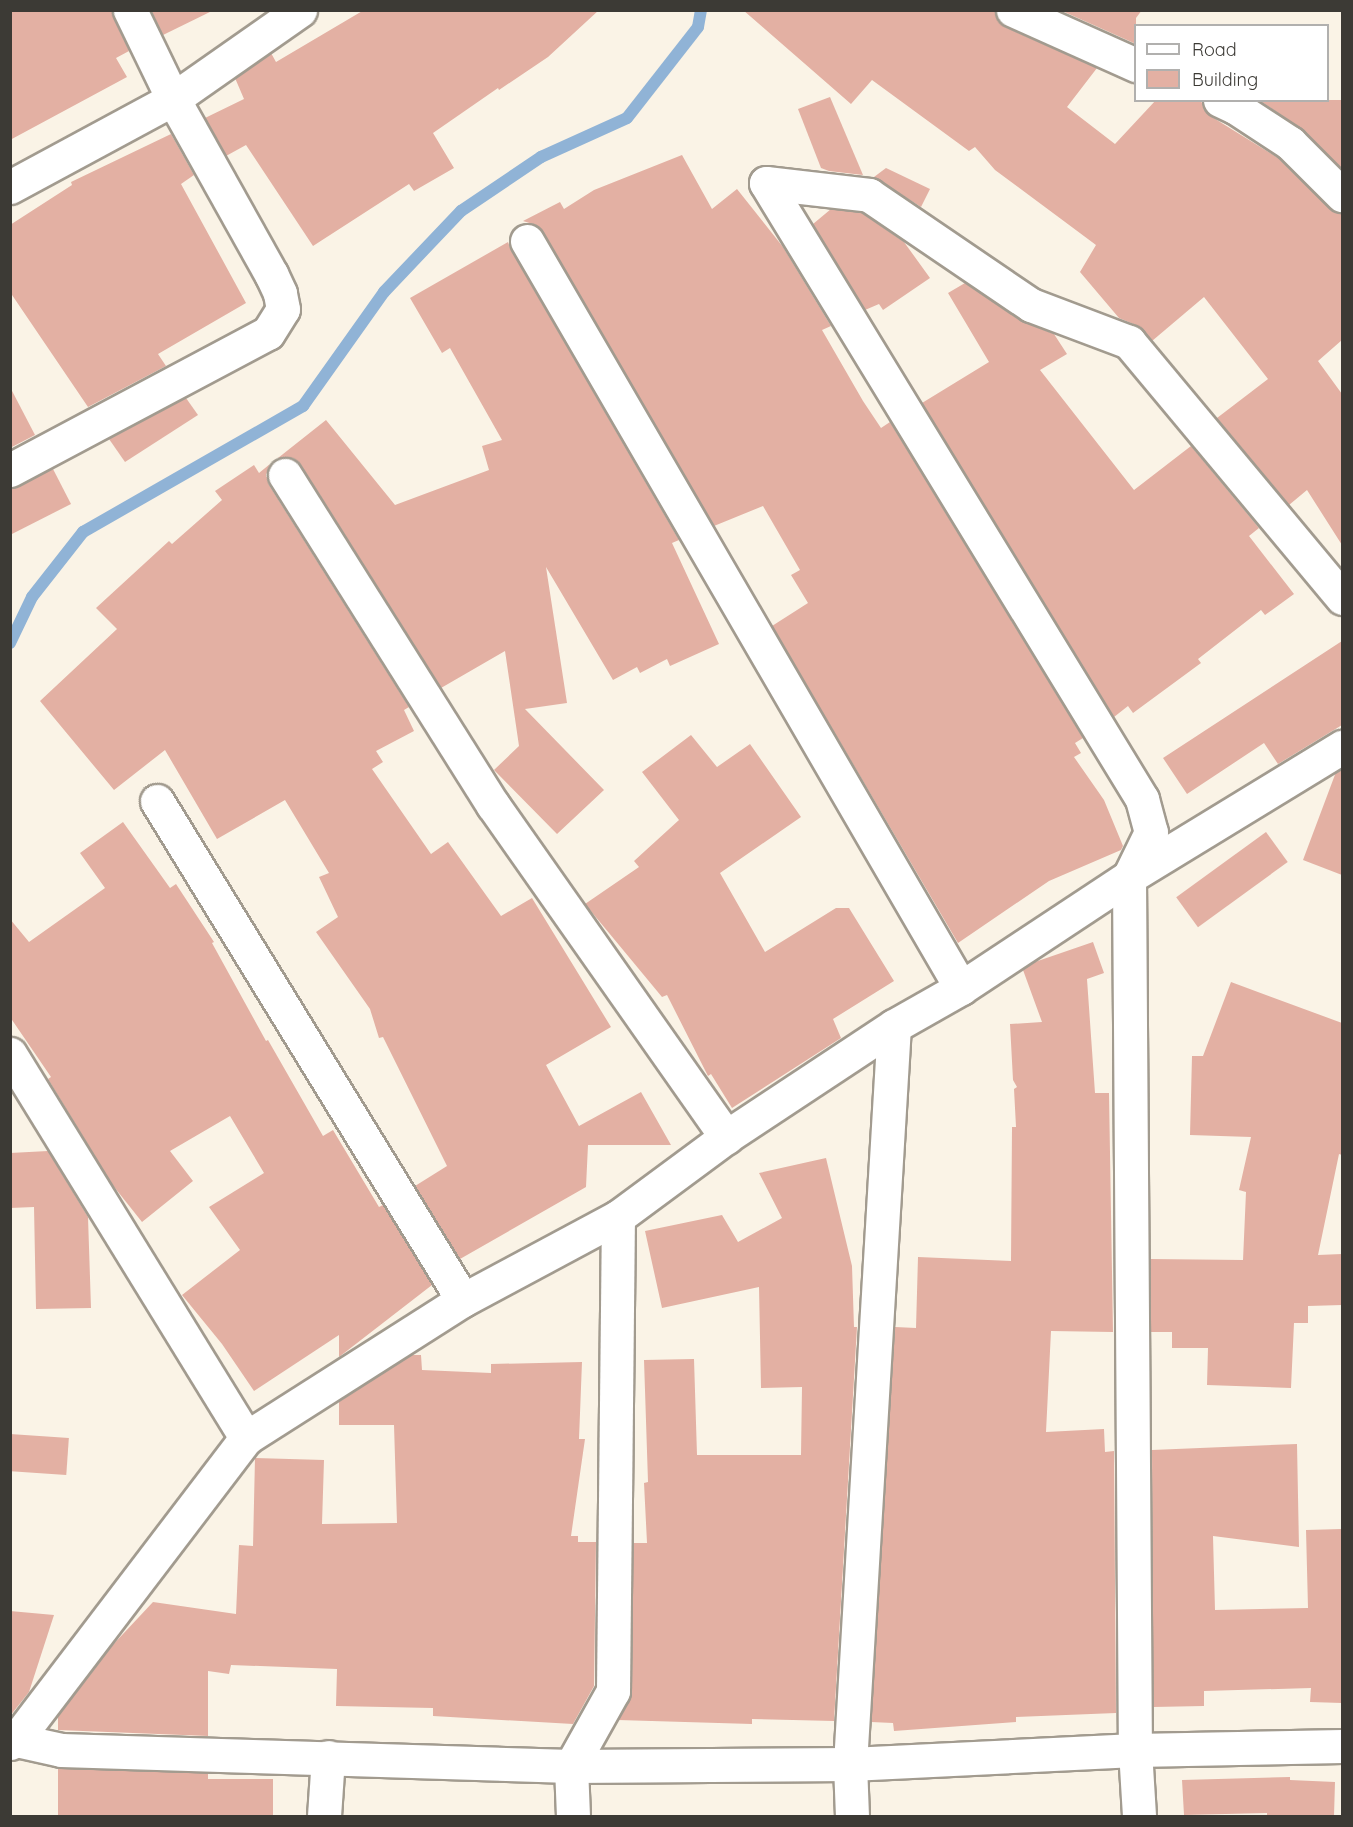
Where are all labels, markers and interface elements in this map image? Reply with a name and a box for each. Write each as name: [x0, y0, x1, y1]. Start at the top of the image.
legend: [1134, 24, 1329, 102]
text: Road: [1192, 38, 1237, 61]
text: Building: [1192, 68, 1258, 91]

